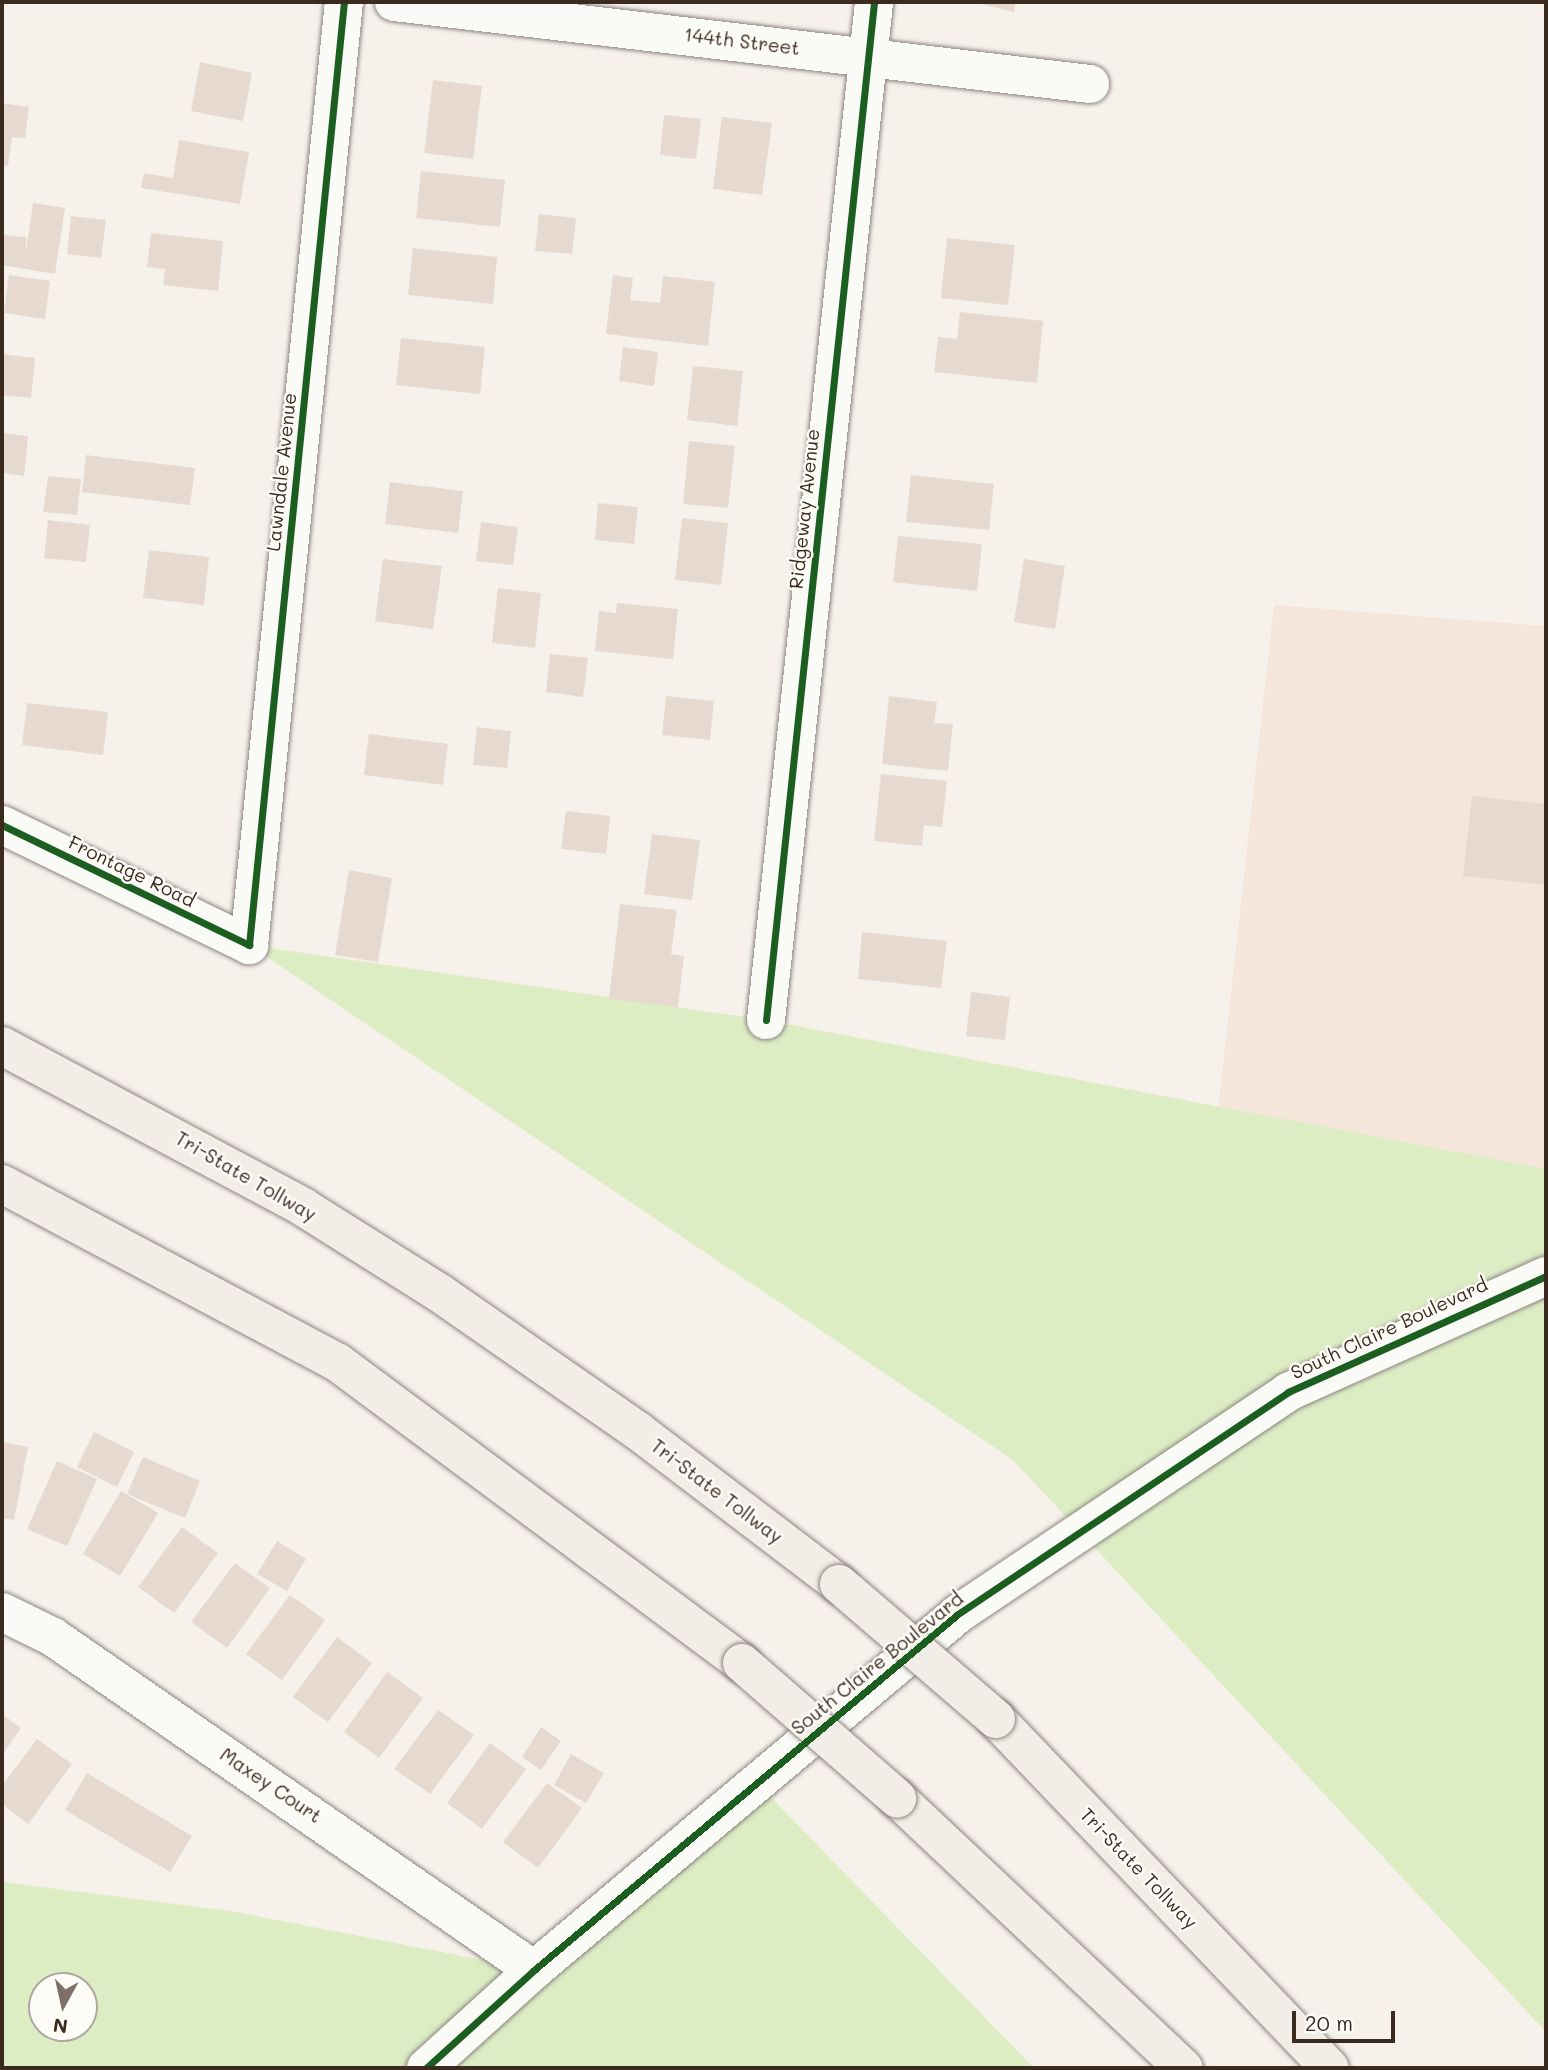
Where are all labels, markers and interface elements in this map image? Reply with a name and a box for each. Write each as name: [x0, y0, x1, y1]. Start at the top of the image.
street label: 144th Street: [683, 23, 801, 59]
street label: Lawndale Avenue: [261, 392, 301, 552]
street label: Ridgeway Avenue: [784, 428, 824, 590]
street label: Frontage Road: [65, 830, 199, 912]
street label: Tri-State Tollway: [171, 1126, 321, 1226]
street label: South Claire Boulevard: [1287, 1272, 1491, 1384]
street label: Tri-State Tollway: [647, 1434, 787, 1548]
street label: South Claire Boulevard: [787, 1587, 967, 1739]
street label: Maxey Court: [216, 1743, 326, 1827]
street label: Tri-State Tollway: [1076, 1803, 1202, 1933]
north arrow: [28, 1972, 98, 2042]
scale bar: [1296, 1996, 1399, 2040]
text: 20 m: [1305, 2009, 1353, 2036]
text: N: [51, 2013, 69, 2040]

